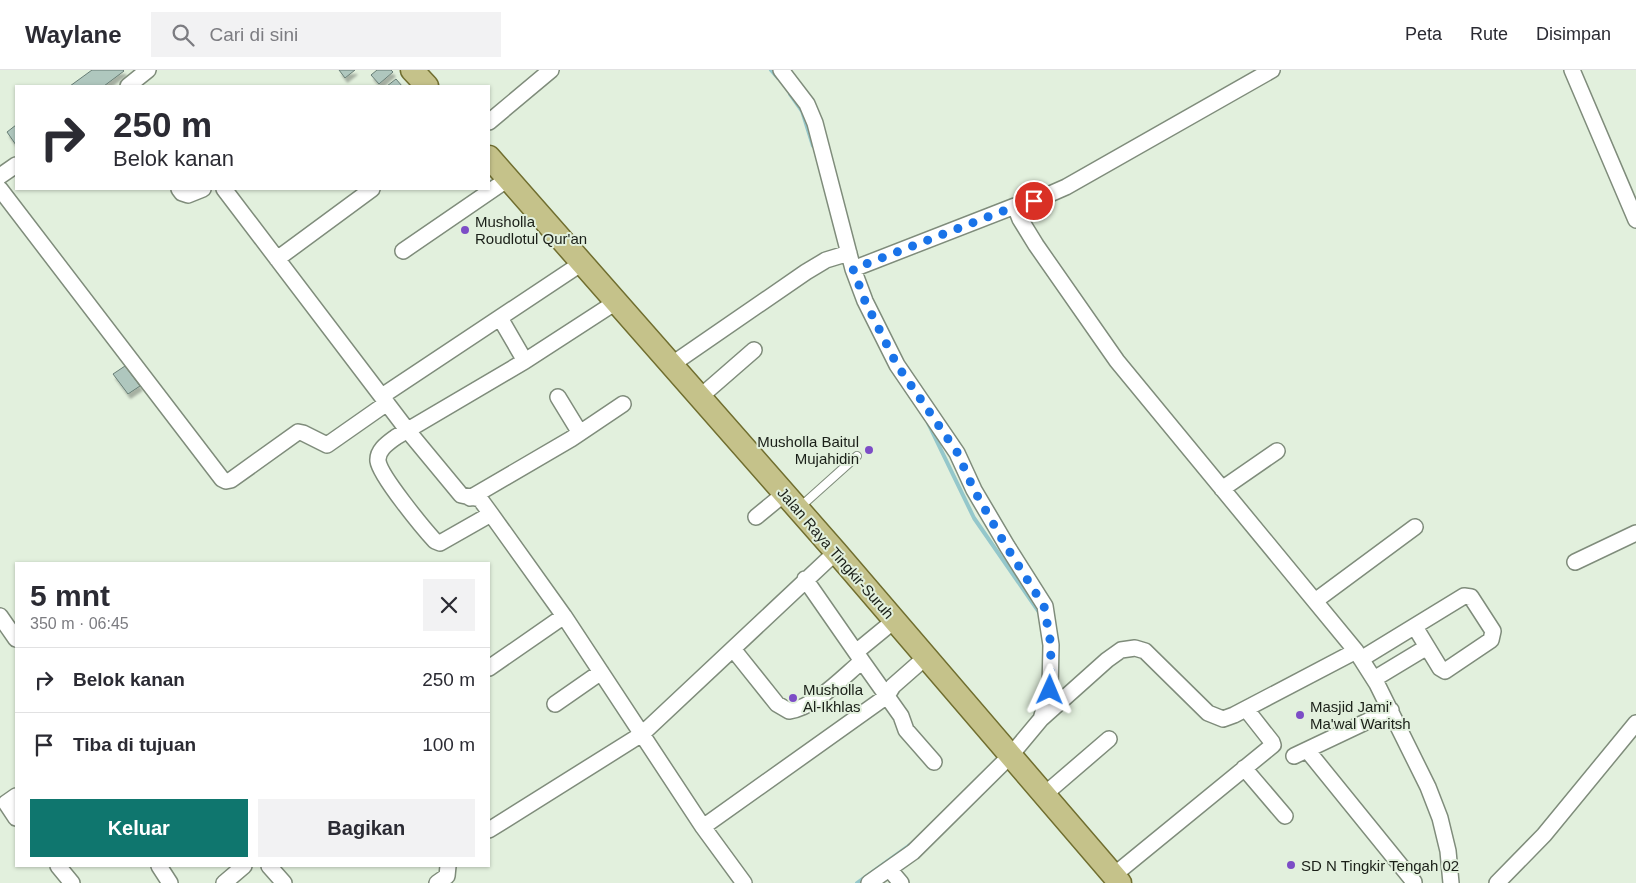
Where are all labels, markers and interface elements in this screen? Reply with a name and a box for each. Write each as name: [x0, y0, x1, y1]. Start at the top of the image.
search box: [151, 12, 501, 57]
text: Waylane: [25, 21, 121, 48]
icon: search: [169, 21, 197, 49]
text: Cari di sini: [209, 24, 298, 45]
text: Peta: [1405, 24, 1442, 44]
text: Rute: [1470, 24, 1508, 44]
text: Disimpan: [1536, 24, 1611, 44]
icon: right: [30, 105, 95, 170]
text: 250 m: [113, 105, 212, 144]
text: Belok kanan: [113, 146, 234, 171]
pin: [1013, 180, 1055, 222]
icon: arrive: [1020, 187, 1048, 215]
place label: Musholla Roudlotul Qur'an: [475, 213, 587, 247]
marker: Musholla Roudlotul Qur'an: [459, 224, 471, 236]
place label: Musholla Baitul Mujahidin: [757, 433, 859, 467]
marker: Musholla Baitul Mujahidin: [863, 444, 875, 456]
street label: Jalan Raya Tingkir-Suruh: [774, 484, 898, 622]
text: 5 mnt: [30, 579, 110, 612]
button: close: [423, 579, 475, 631]
text: 350 m · 06:45: [30, 615, 129, 632]
position arrow: [1023, 663, 1075, 715]
icon: right: [30, 666, 58, 694]
text: Belok kanan: [73, 669, 185, 690]
text: 250 m: [422, 669, 475, 690]
place label: Musholla Al-Ikhlas: [803, 681, 864, 715]
marker: Musholla Al-Ikhlas: [787, 692, 799, 704]
place label: Masjid Jami' Ma'wal Waritsh: [1310, 698, 1411, 732]
marker: Masjid Jami' Ma'wal Waritsh: [1294, 709, 1306, 721]
icon: arrive: [30, 731, 58, 759]
text: Tiba di tujuan: [73, 734, 196, 755]
text: 100 m: [422, 734, 475, 755]
button: Keluar: [30, 799, 248, 857]
button: Bagikan: [258, 799, 475, 857]
place label: SD N Tingkir Tengah 02: [1301, 857, 1459, 874]
marker: SD N Tingkir Tengah 02: [1285, 859, 1297, 871]

